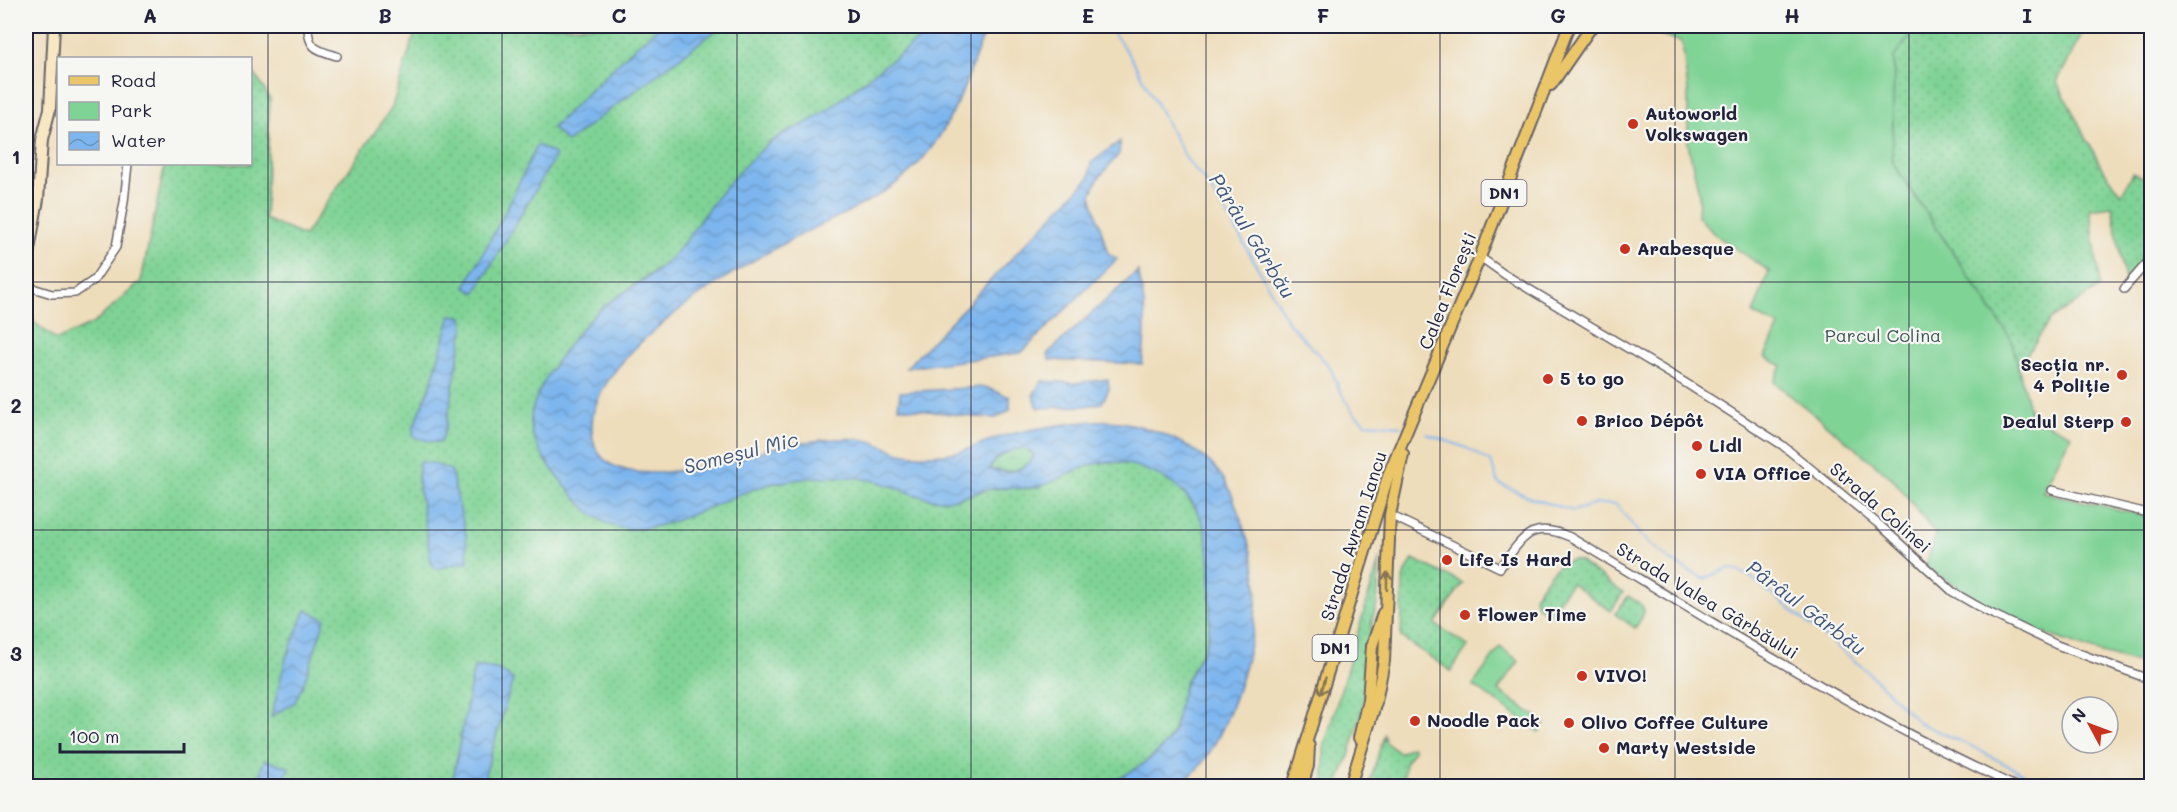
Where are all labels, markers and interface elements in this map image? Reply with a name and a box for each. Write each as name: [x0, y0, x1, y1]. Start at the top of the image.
text: A: [143, 2, 157, 28]
text: B: [378, 2, 392, 28]
text: C: [612, 2, 627, 28]
text: D: [847, 2, 861, 28]
text: E: [1082, 2, 1094, 28]
text: F: [1317, 2, 1330, 28]
text: G: [1550, 2, 1566, 28]
text: H: [1784, 2, 1800, 28]
text: I: [2022, 2, 2032, 28]
legend: [57, 57, 252, 165]
text: Road: [111, 68, 156, 92]
text: Park: [111, 98, 152, 122]
place label: Autoworld Volkswagen: [1645, 101, 1748, 146]
marker: Autoworld Volkswagen: [1626, 117, 1640, 131]
text: Water: [111, 128, 166, 152]
text: 1: [12, 143, 20, 169]
water label: Pârâul Gârbău: [1204, 168, 1302, 303]
road number: DN1: [1482, 180, 1526, 206]
street label: Calea Florești: [1413, 228, 1481, 353]
place label: Arabesque: [1637, 236, 1734, 260]
marker: Arabesque: [1618, 242, 1632, 256]
park label: Parcul Colina: [1825, 323, 1941, 347]
place label: Secția nr. 4 Poliție: [2020, 352, 2110, 398]
place label: 5 to go: [1560, 366, 1624, 390]
marker: Secția nr. 4 Poliție: [2115, 368, 2129, 382]
marker: 5 to go: [1541, 372, 1555, 386]
text: 2: [10, 392, 22, 418]
place label: Brico Dépôt: [1594, 408, 1704, 432]
place label: Dealul Sterp: [2002, 409, 2114, 433]
marker: Brico Dépôt: [1575, 414, 1589, 428]
marker: Dealul Sterp: [2119, 415, 2133, 429]
water label: Someșul Mic: [681, 425, 801, 480]
place label: Lidl: [1709, 433, 1742, 457]
marker: Lidl: [1690, 439, 1704, 453]
street label: Strada Avram Iancu: [1314, 448, 1392, 623]
street label: Strada Colinei: [1825, 457, 1936, 558]
place label: VIA Office: [1713, 461, 1811, 485]
marker: VIA Office: [1694, 467, 1708, 481]
street label: Strada Valea Gârbăului: [1612, 536, 1803, 664]
place label: Life Is Hard: [1459, 547, 1571, 571]
marker: Life Is Hard: [1440, 553, 1454, 567]
water label: Pârâul Gârbău: [1742, 554, 1872, 661]
one-way arrow: [1381, 572, 1393, 592]
place label: Flower Time: [1477, 602, 1587, 626]
marker: Flower Time: [1458, 608, 1472, 622]
road number: DN1: [1312, 635, 1358, 661]
text: 3: [10, 640, 22, 666]
place label: VIVO!: [1594, 663, 1647, 687]
marker: VIVO!: [1575, 669, 1589, 683]
one-way arrow: [1317, 676, 1328, 695]
north arrow: [2060, 695, 2120, 755]
text: N: [2066, 703, 2090, 726]
place label: Noodle Pack: [1427, 708, 1540, 732]
place label: Olivo Coffee Culture: [1581, 710, 1769, 734]
marker: Noodle Pack: [1408, 714, 1422, 728]
scale bar: [60, 716, 184, 754]
marker: Olivo Coffee Culture: [1562, 716, 1576, 730]
text: 100 m: [69, 724, 119, 748]
place label: Marty Westside: [1616, 735, 1756, 759]
marker: Marty Westside: [1597, 741, 1611, 755]

